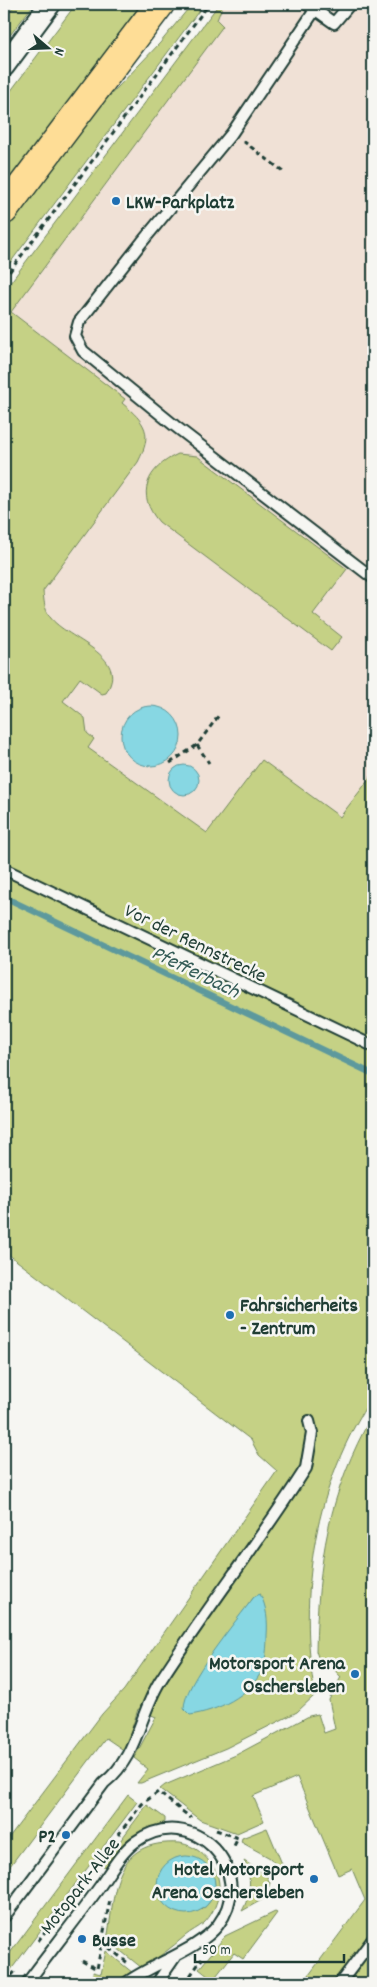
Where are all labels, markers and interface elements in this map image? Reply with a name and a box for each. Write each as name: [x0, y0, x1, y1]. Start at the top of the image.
north arrow: [22, 22, 72, 72]
text: N: [48, 45, 69, 58]
place label: LKW-Parkplatz: [126, 190, 235, 218]
marker: LKW-Parkplatz: [110, 195, 122, 207]
street label: Vor der Rennstrecke: [119, 898, 271, 991]
water label: Pfefferbach: [146, 940, 245, 1008]
place label: Fahrsicherheits - Zentrum: [240, 1293, 358, 1344]
marker: Fahrsicherheits - Zentrum: [224, 1309, 236, 1321]
place label: Motorsport Arena Oschersleben: [209, 1651, 346, 1702]
marker: Motorsport Arena Oschersleben: [349, 1668, 361, 1680]
place label: P2: [38, 1824, 56, 1852]
marker: P2: [60, 1829, 72, 1841]
street label: Motopark-Allee: [35, 1832, 128, 1941]
place label: Hotel Motorsport Arena Oschersleben: [152, 1857, 305, 1908]
marker: Hotel Motorsport Arena Oschersleben: [308, 1873, 320, 1885]
place label: Busse: [92, 1928, 136, 1956]
scale bar: [195, 1932, 343, 1964]
marker: Busse: [76, 1933, 88, 1945]
text: 50 m: [202, 1940, 231, 1962]

